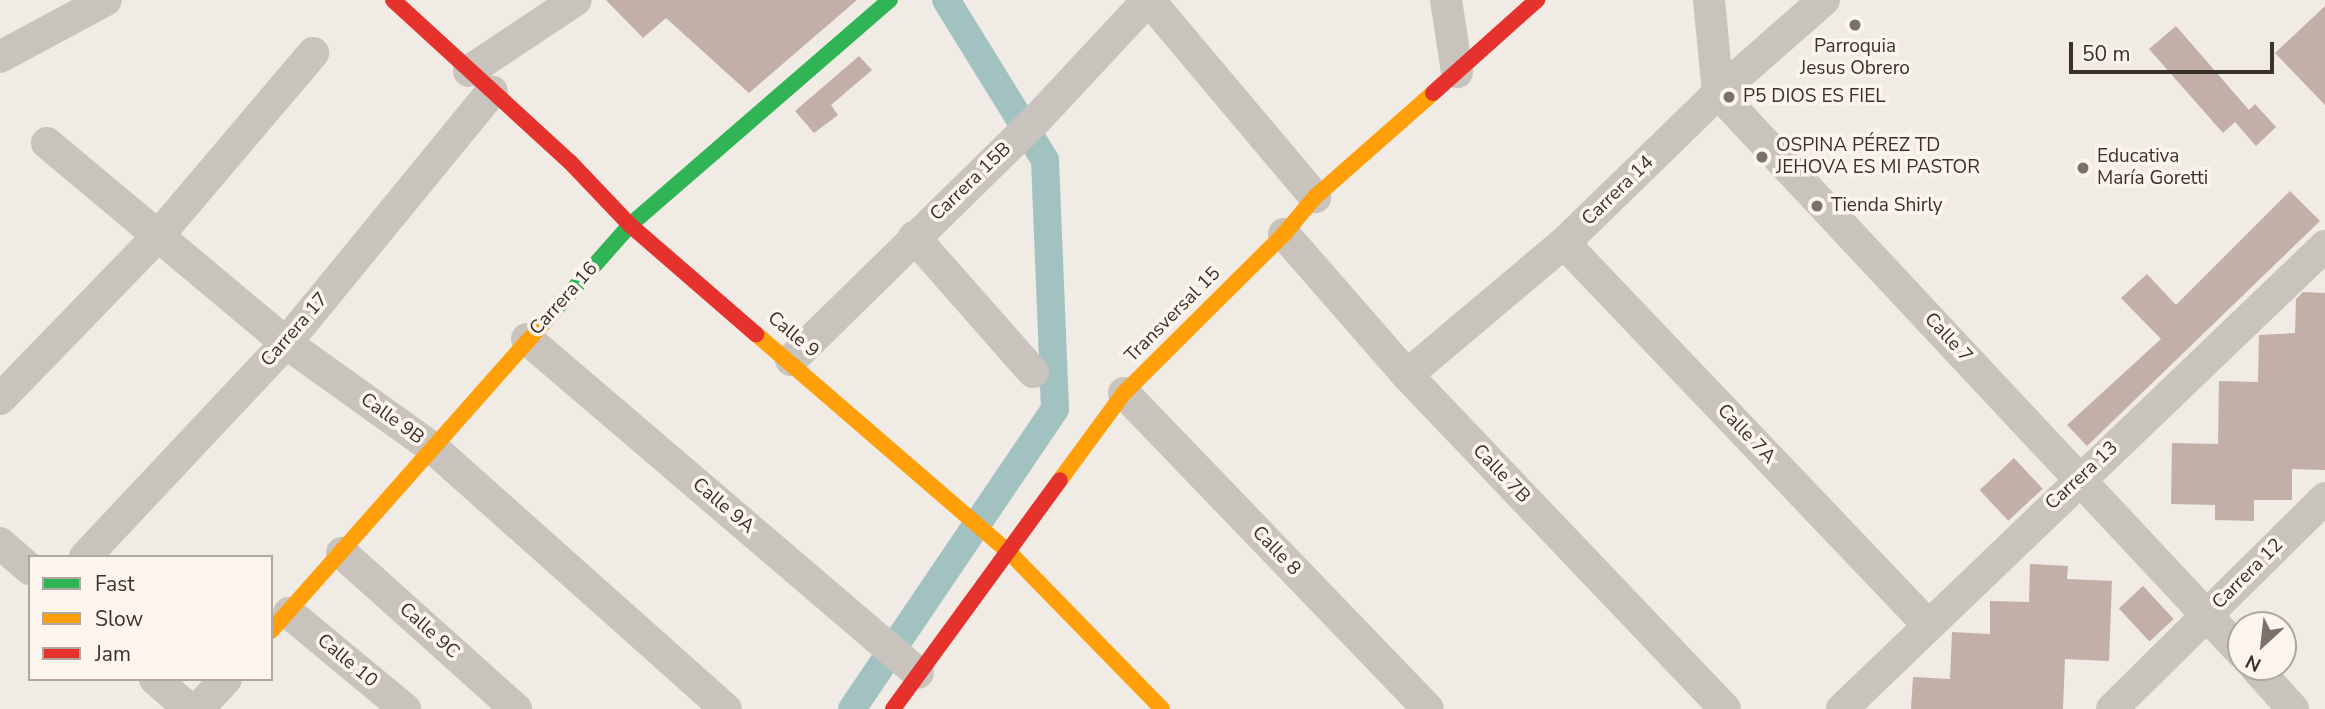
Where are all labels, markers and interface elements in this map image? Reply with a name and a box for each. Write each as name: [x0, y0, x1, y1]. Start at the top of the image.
marker: Parroquia Jesus Obrero: [1847, 17, 1863, 33]
scale bar: [2073, 28, 2278, 72]
place label: Parroquia Jesus Obrero: [1800, 36, 1910, 80]
text: 50 m: [2082, 40, 2131, 68]
place label: P5 DIOS ES FIEL: [1743, 86, 1886, 108]
marker: P5 DIOS ES FIEL: [1721, 89, 1737, 105]
place label: OSPINA PÉREZ TD JEHOVA ES MI PASTOR: [1776, 135, 1980, 179]
street label: Carrera 15B: [926, 138, 1016, 226]
place label: Educativa María Goretti: [2097, 146, 2208, 190]
marker: OSPINA PÉREZ TD JEHOVA ES MI PASTOR: [1754, 149, 1770, 165]
street label: Carrera 14: [1577, 151, 1659, 231]
marker: Educativa María Goretti: [2075, 160, 2091, 176]
place label: Tienda Shirly: [1831, 195, 1943, 217]
marker: Tienda Shirly: [1809, 198, 1825, 214]
street label: Carrera 16: [525, 258, 603, 340]
street label: Transversal 15: [1121, 263, 1225, 367]
street label: Carrera 17: [257, 288, 333, 372]
street label: Calle 9: [763, 307, 823, 363]
street label: Calle 7: [1919, 308, 1977, 368]
street label: Calle 9B: [356, 388, 428, 450]
street label: Calle 7A: [1712, 399, 1780, 469]
street label: Carrera 13: [2041, 437, 2123, 515]
street label: Calle 7B: [1467, 440, 1535, 508]
street label: Calle 9A: [687, 474, 759, 538]
street label: Calle 8: [1247, 521, 1305, 581]
street label: Carrera 12: [2208, 534, 2288, 614]
legend: [28, 555, 273, 681]
text: Fast: [95, 570, 135, 598]
street label: Calle 9C: [394, 598, 464, 664]
text: Slow: [95, 605, 143, 633]
north arrow: [2227, 611, 2297, 681]
street label: Calle 10: [312, 629, 382, 693]
text: Jam: [95, 640, 131, 668]
text: N: [2241, 648, 2266, 678]

